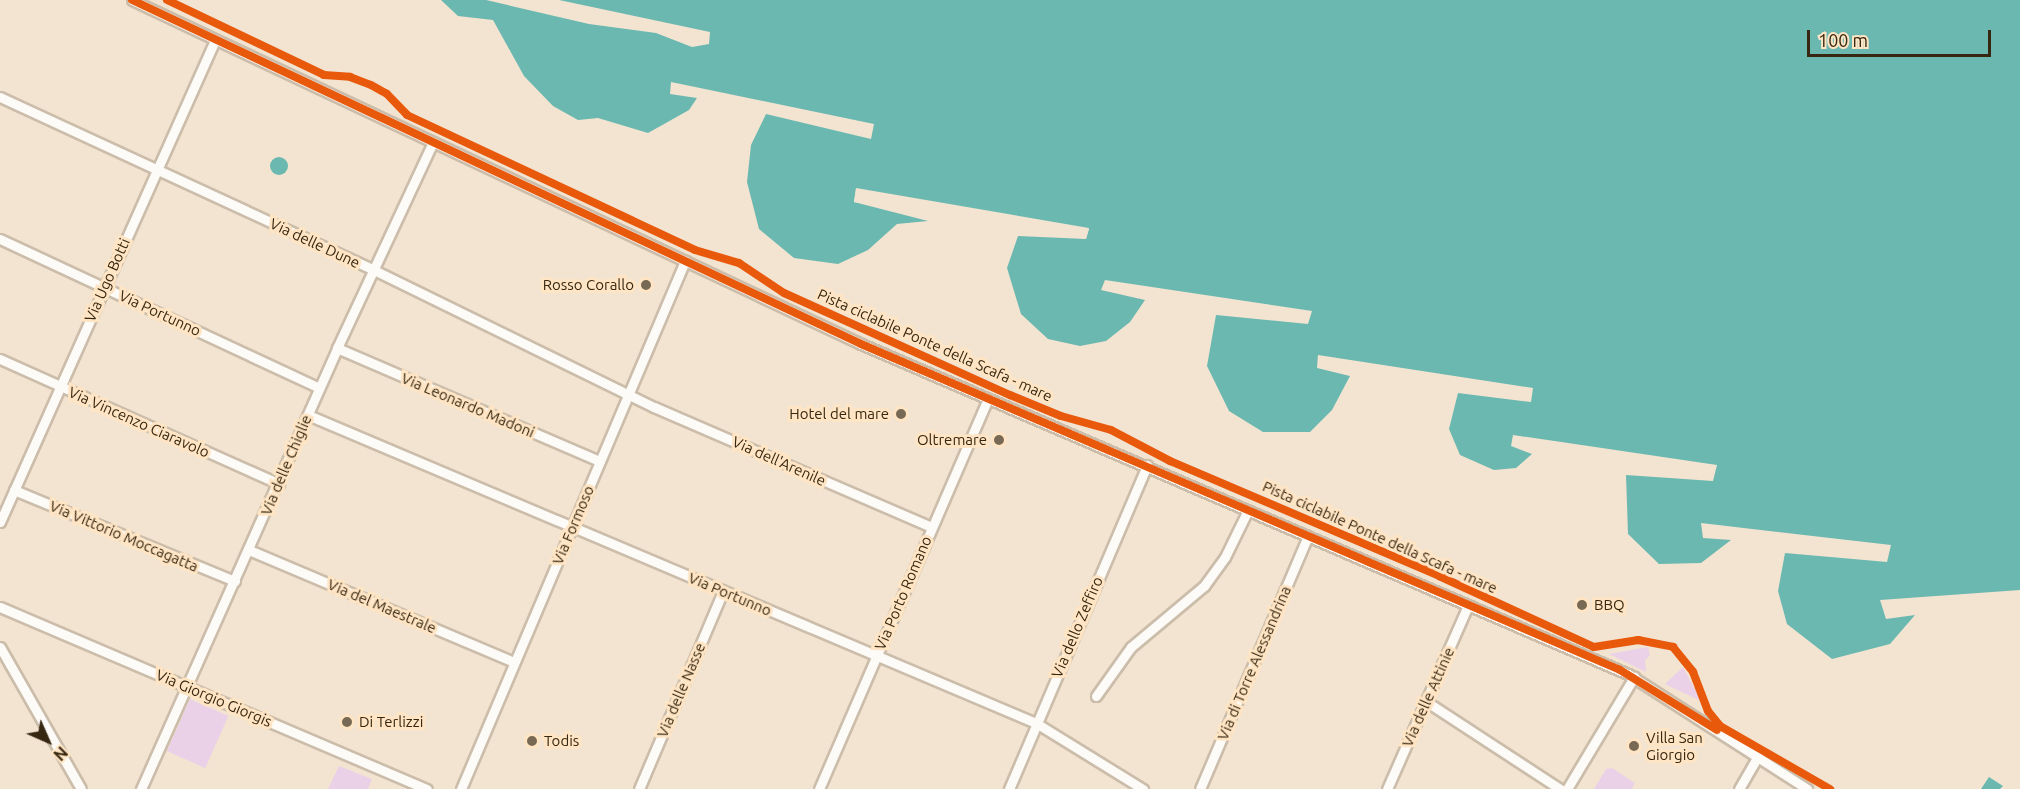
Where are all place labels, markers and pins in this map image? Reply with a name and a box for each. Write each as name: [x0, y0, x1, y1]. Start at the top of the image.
place label: Rosso Corallo: [543, 276, 634, 294]
marker: Rosso Corallo: [639, 278, 653, 292]
place label: Hotel del mare: [789, 405, 889, 423]
marker: Hotel del mare: [894, 407, 908, 421]
place label: Oltremare: [917, 431, 987, 449]
marker: Oltremare: [992, 433, 1006, 447]
place label: BBQ: [1594, 596, 1625, 614]
marker: BBQ: [1575, 598, 1589, 612]
place label: Di Terlizzi: [359, 713, 423, 731]
marker: Di Terlizzi: [340, 715, 354, 729]
place label: Villa San Giorgio: [1646, 728, 1703, 763]
place label: Todis: [544, 732, 579, 750]
marker: Todis: [525, 734, 539, 748]
marker: Villa San Giorgio: [1627, 739, 1641, 753]

